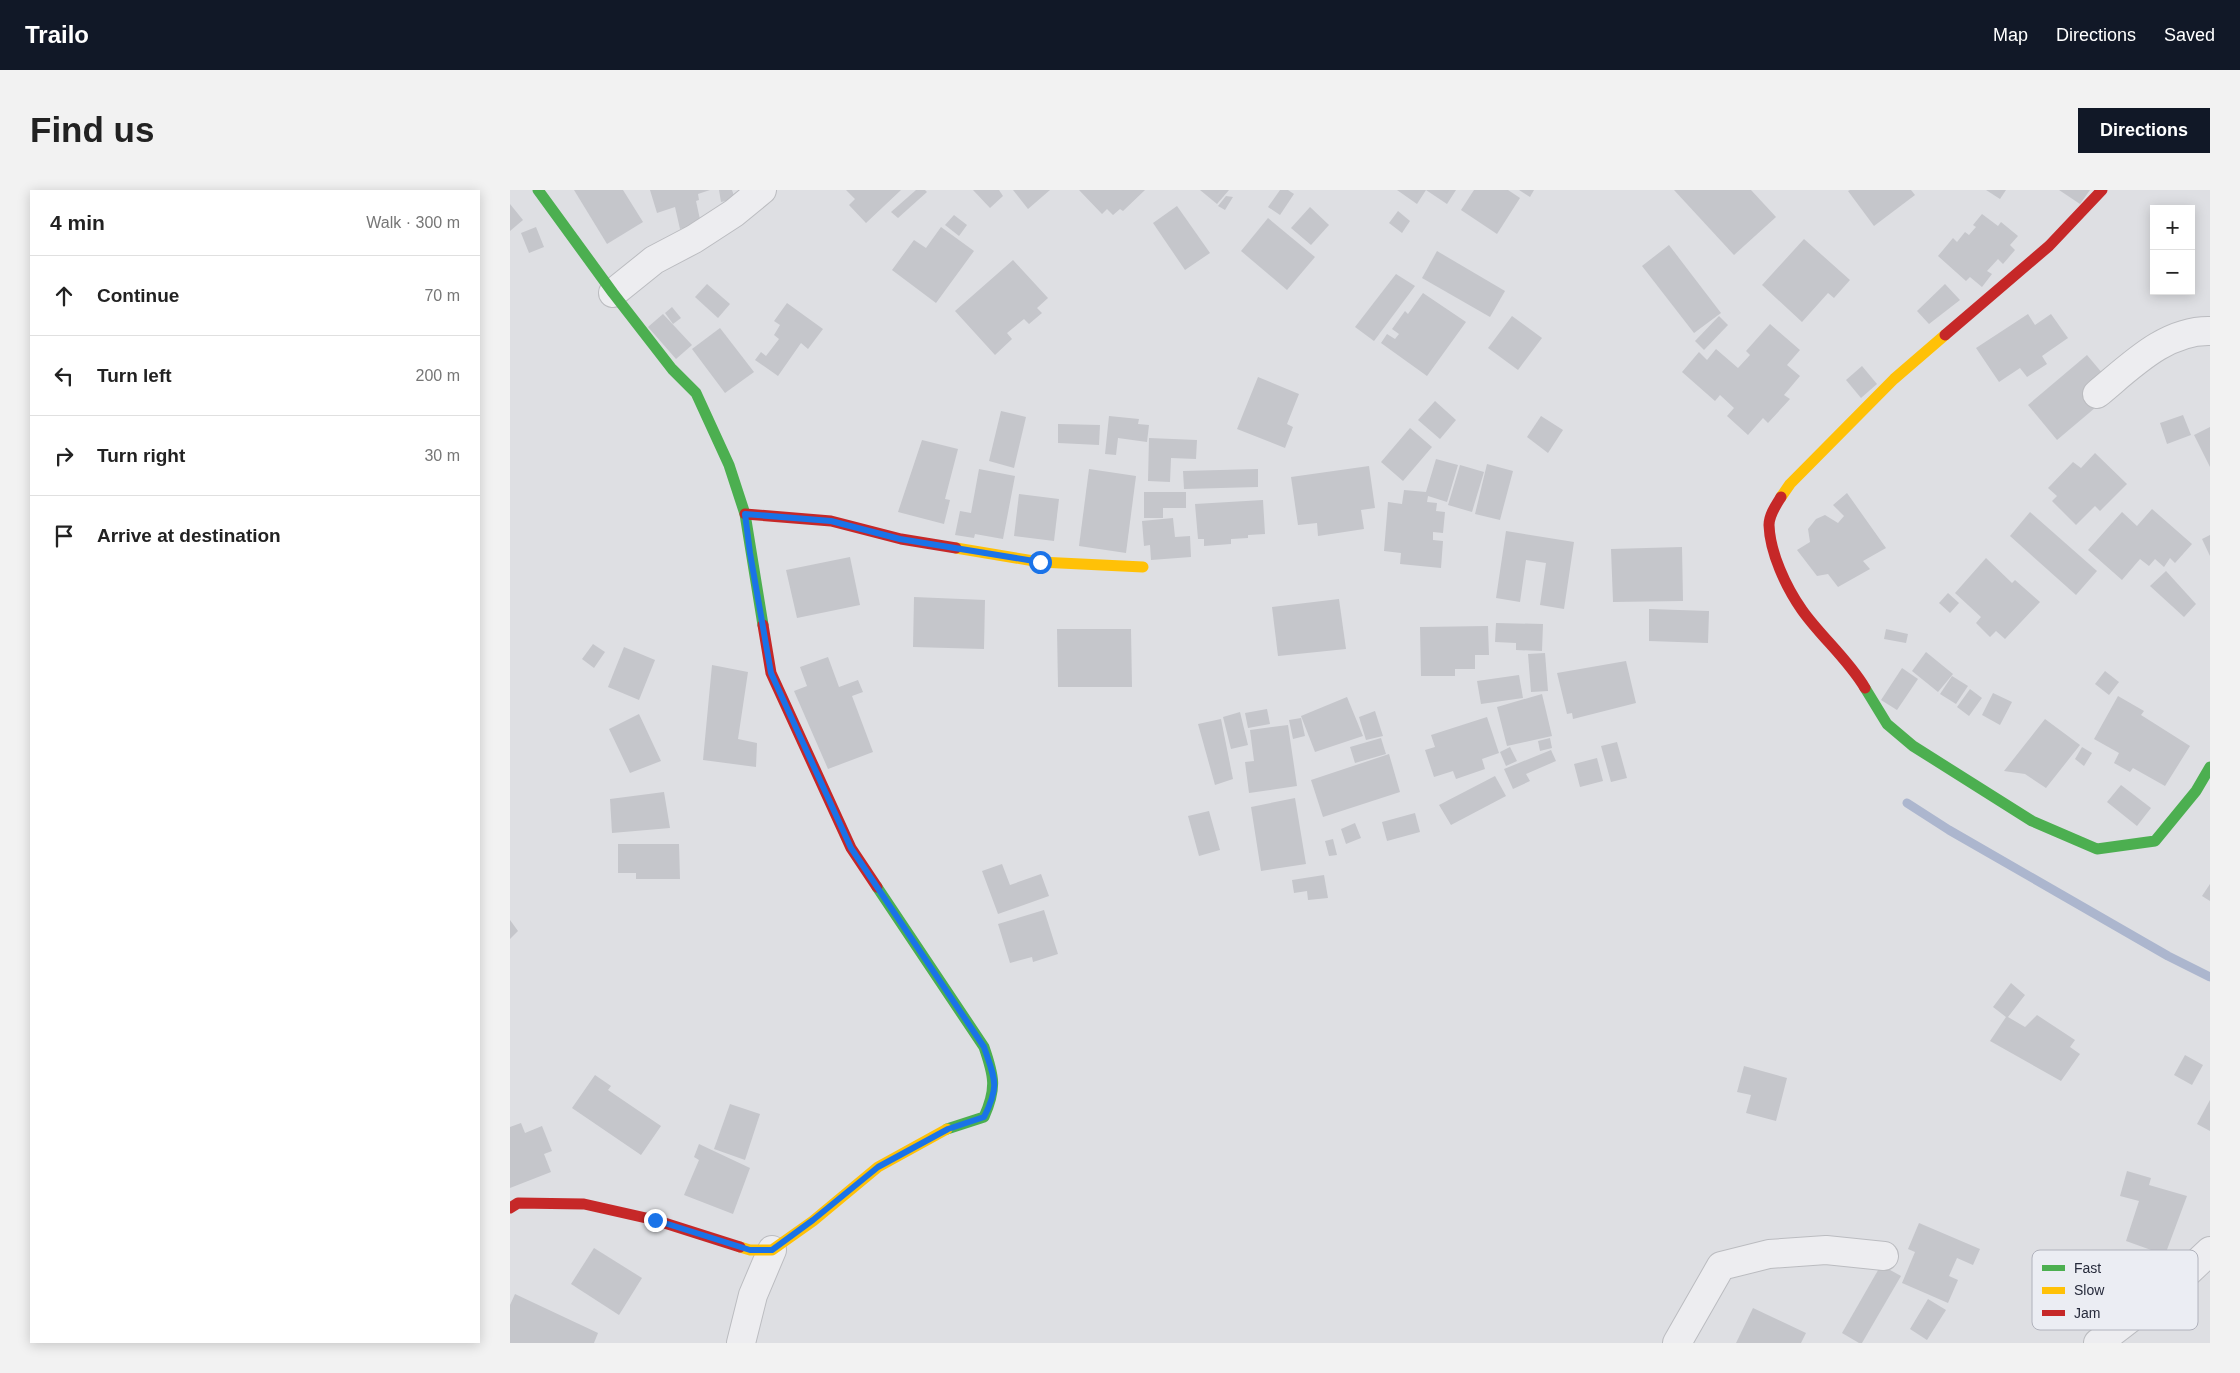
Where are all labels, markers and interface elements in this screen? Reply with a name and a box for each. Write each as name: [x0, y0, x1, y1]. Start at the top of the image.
text: Trailo: [25, 21, 89, 48]
text: Map: [1993, 25, 2028, 45]
text: Directions: [2056, 25, 2136, 45]
text: Saved: [2164, 25, 2215, 45]
button: Directions: [2078, 108, 2210, 153]
text: Find us: [30, 110, 154, 149]
map controls: [2150, 205, 2195, 295]
button: +: [2150, 205, 2195, 250]
text: 4 min: [50, 211, 105, 234]
text: Walk · 300 m: [366, 214, 460, 231]
button: −: [2150, 250, 2195, 295]
icon: ahead: [50, 282, 78, 310]
text: Continue: [97, 285, 179, 306]
text: 70 m: [424, 287, 460, 304]
icon: left: [50, 362, 78, 390]
text: Turn left: [97, 365, 172, 386]
text: 200 m: [416, 367, 460, 384]
icon: right: [50, 442, 78, 470]
text: Turn right: [97, 445, 185, 466]
text: 30 m: [424, 447, 460, 464]
icon: arrive: [50, 522, 78, 550]
text: Arrive at destination: [97, 525, 281, 546]
route start: [1029, 551, 1052, 574]
route end: [644, 1209, 667, 1232]
legend: [2032, 1250, 2198, 1330]
text: Fast: [2074, 1260, 2101, 1276]
text: Slow: [2074, 1282, 2105, 1298]
text: Jam: [2074, 1305, 2100, 1321]

